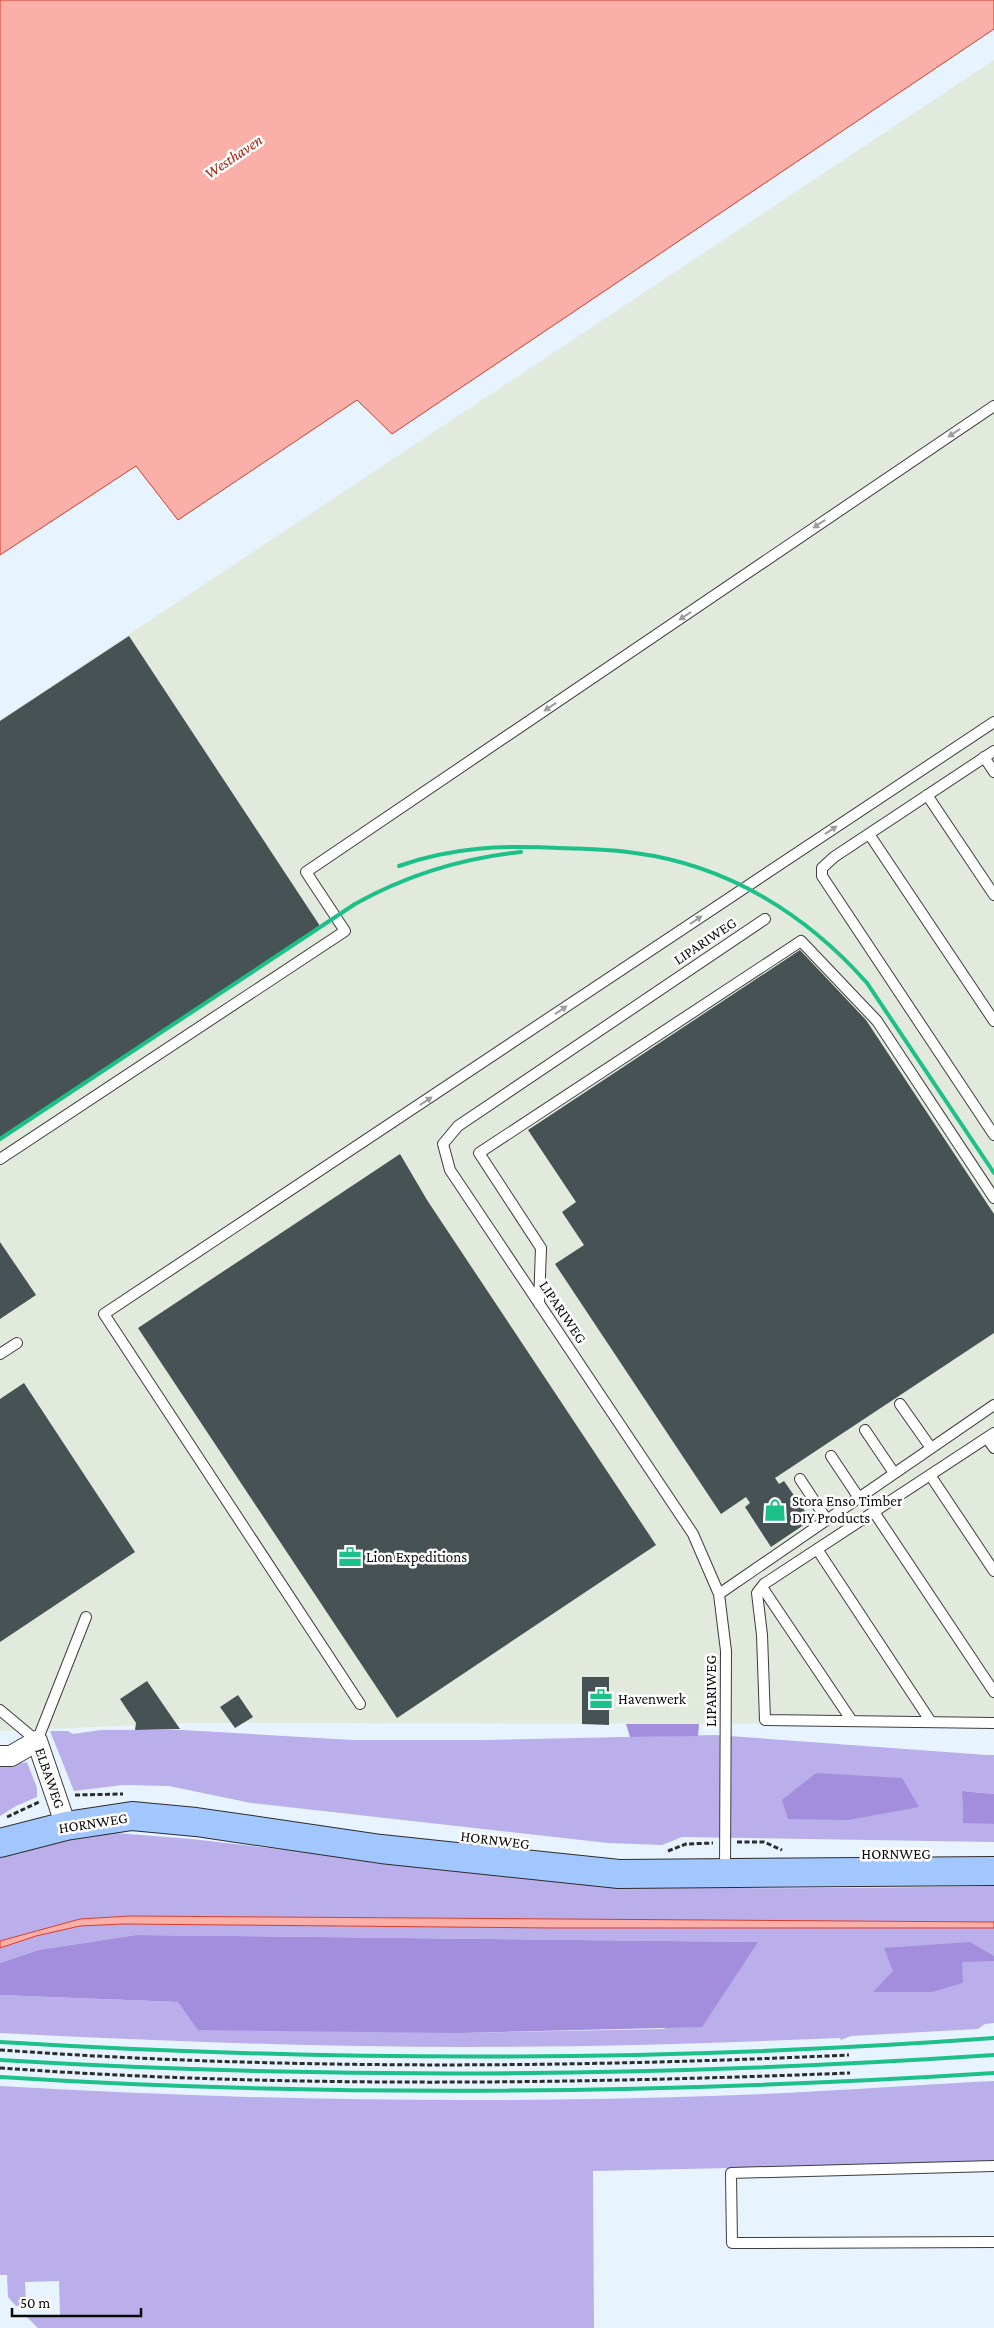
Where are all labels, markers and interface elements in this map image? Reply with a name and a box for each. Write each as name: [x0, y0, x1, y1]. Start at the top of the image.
water label: Westhaven: [201, 131, 265, 182]
one-way arrow: [947, 428, 960, 438]
one-way arrow: [812, 519, 826, 529]
one-way arrow: [678, 611, 691, 620]
one-way arrow: [543, 702, 557, 712]
one-way arrow: [825, 825, 838, 835]
street label: LIPARIWEG: [671, 914, 739, 968]
one-way arrow: [689, 916, 703, 925]
one-way arrow: [554, 1006, 568, 1015]
one-way arrow: [419, 1096, 432, 1105]
street label: LIPARIWEG: [536, 1278, 590, 1346]
place label: Stora Enso Timber DIY Products: [792, 1493, 903, 1526]
shop icon: Stora Enso Timber DIY Products: [762, 1497, 788, 1523]
office icon: Lion Expeditions: [337, 1544, 363, 1570]
place label: Lion Expeditions: [366, 1549, 467, 1566]
street label: LIPARIWEG: [703, 1655, 719, 1727]
office icon: Havenwerk: [588, 1686, 614, 1712]
place label: Havenwerk: [618, 1691, 687, 1707]
street label: ELBAWEG: [32, 1745, 68, 1811]
street label: HORNWEG: [57, 1810, 129, 1836]
street label: HORNWEG: [460, 1828, 530, 1852]
street label: HORNWEG: [861, 1846, 931, 1862]
scale bar: [12, 2286, 141, 2318]
text: 50 m: [20, 2295, 50, 2311]

